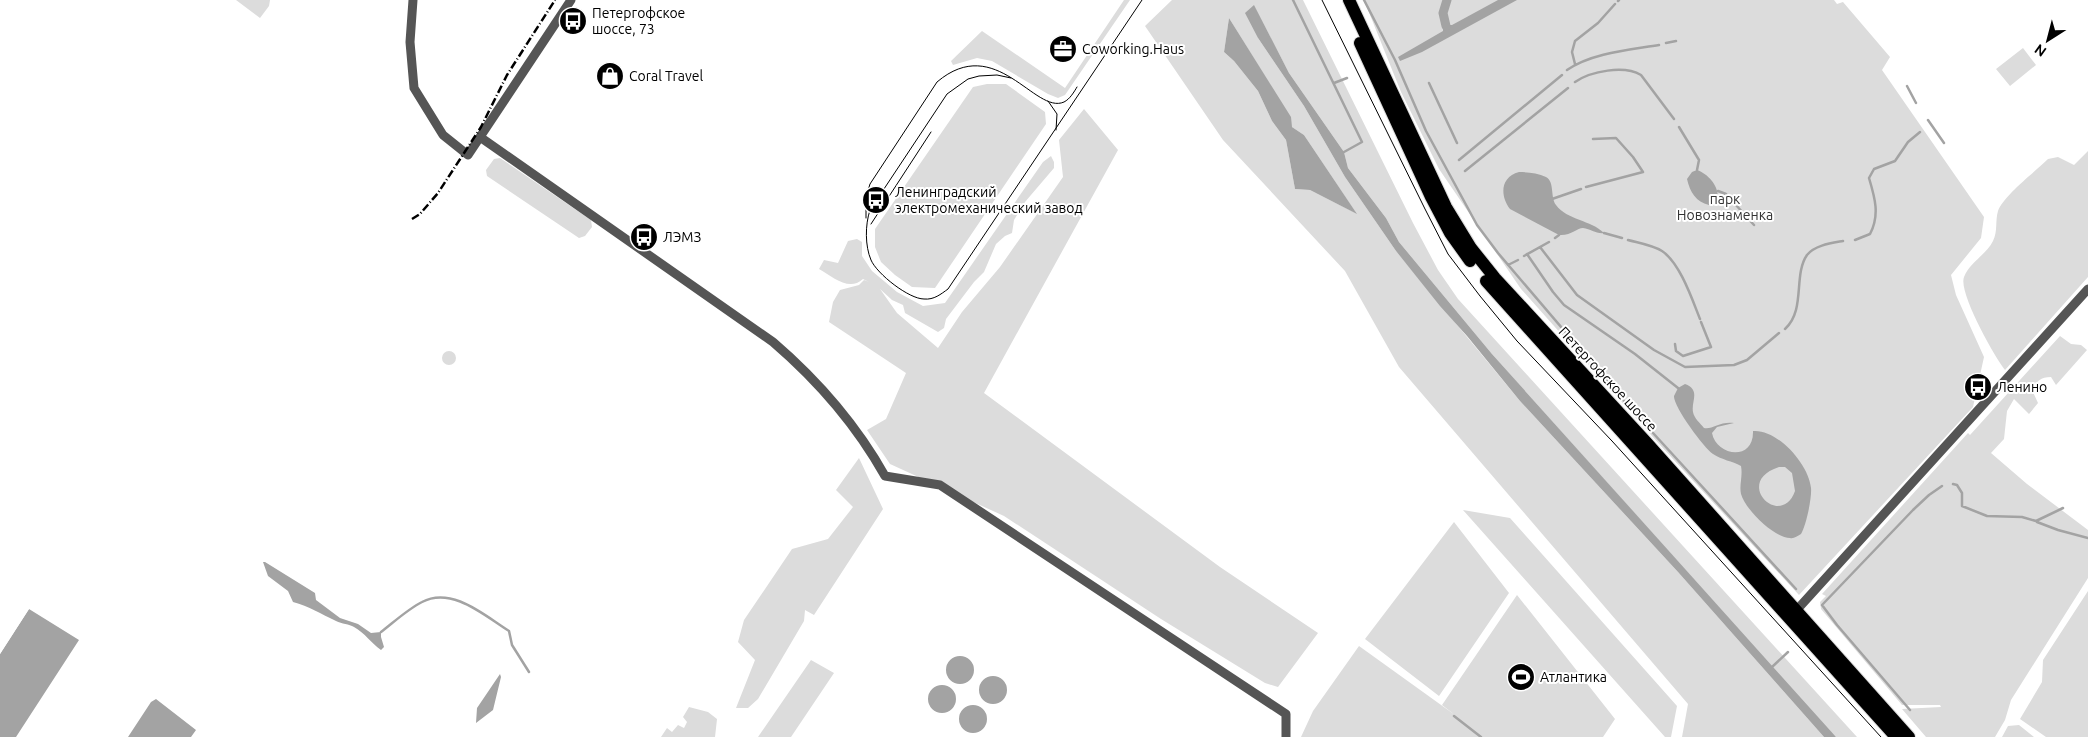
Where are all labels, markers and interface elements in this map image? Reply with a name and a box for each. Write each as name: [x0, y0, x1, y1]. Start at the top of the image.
place label: Петергофское шоссе, 73: [592, 5, 685, 37]
bus stop icon: Петергофское шоссе, 73: [558, 6, 588, 36]
north arrow: [2023, 15, 2073, 65]
office icon: Coworking.Haus: [1048, 34, 1078, 64]
place label: Coworking.Haus: [1082, 41, 1184, 57]
text: N: [2031, 41, 2049, 60]
shop icon: Coral Travel: [595, 61, 625, 91]
place label: Coral Travel: [629, 68, 703, 84]
place label: Ленинградский электромеханический завод: [895, 184, 1083, 216]
bus stop icon: Ленинградский электромеханический завод: [861, 185, 891, 215]
park label: парк Новознаменка: [1677, 191, 1773, 223]
bus stop icon: ЛЭМЗ: [629, 222, 659, 252]
place label: ЛЭМЗ: [663, 229, 701, 245]
street label: Петергофское шоссе: [1555, 324, 1661, 434]
bus stop icon: Ленино: [1963, 372, 1993, 402]
place label: Ленино: [1997, 379, 2047, 395]
sports icon: Атлантика: [1506, 662, 1536, 692]
place label: Атлантика: [1540, 669, 1607, 685]

